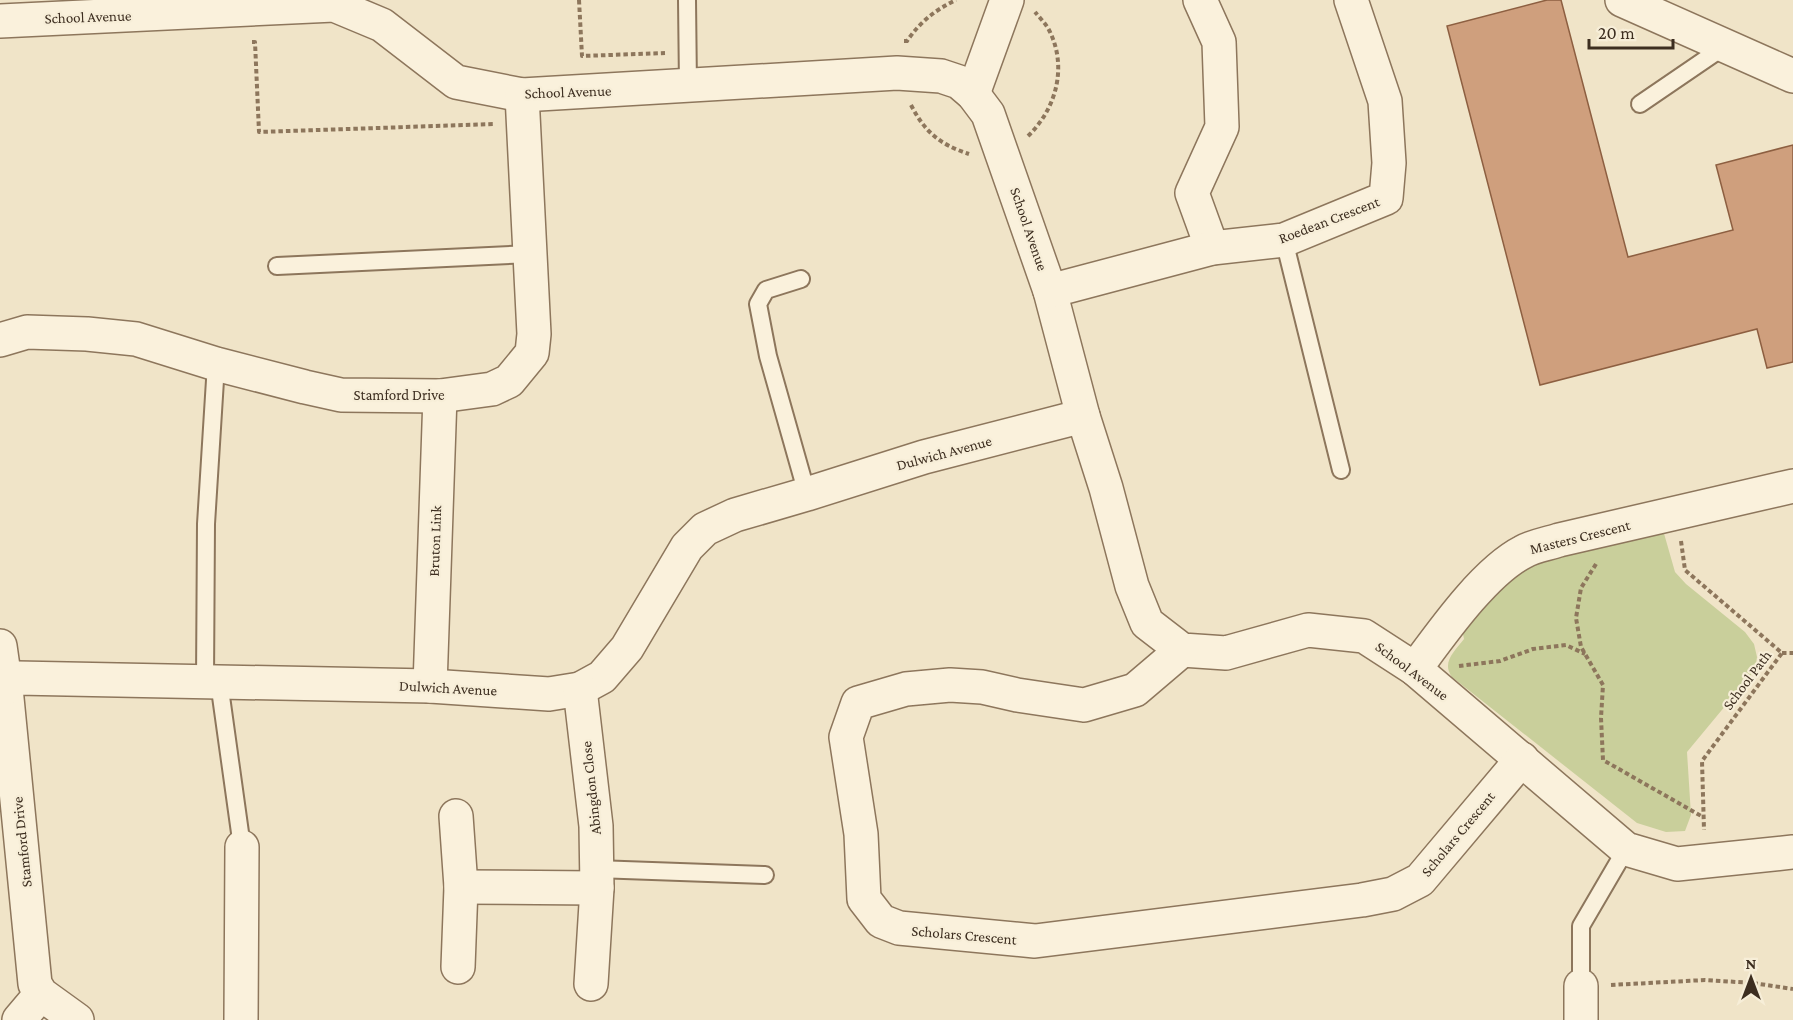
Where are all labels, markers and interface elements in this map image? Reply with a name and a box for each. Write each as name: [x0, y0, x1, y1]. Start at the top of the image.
street label: School Avenue: [44, 7, 132, 27]
scale bar: [1589, 12, 1673, 50]
text: 20 m: [1598, 23, 1635, 43]
street label: School Avenue: [524, 82, 612, 102]
street label: School Avenue: [1007, 185, 1051, 273]
street label: Roedean Crescent: [1276, 193, 1383, 247]
street label: Stamford Drive: [353, 387, 445, 403]
street label: Dulwich Avenue: [895, 432, 994, 473]
street label: Bruton Link: [426, 504, 444, 577]
street label: Masters Crescent: [1528, 517, 1633, 557]
street label: School Avenue: [1372, 638, 1452, 704]
street label: School Path: [1720, 647, 1774, 713]
street label: Dulwich Avenue: [399, 677, 498, 699]
street label: Abingdon Close: [578, 740, 605, 836]
street label: Scholars Crescent: [1418, 788, 1499, 880]
street label: Stamford Drive: [9, 795, 35, 888]
street label: Scholars Crescent: [911, 922, 1018, 948]
north arrow: [1721, 948, 1781, 1008]
text: N: [1746, 955, 1757, 972]

